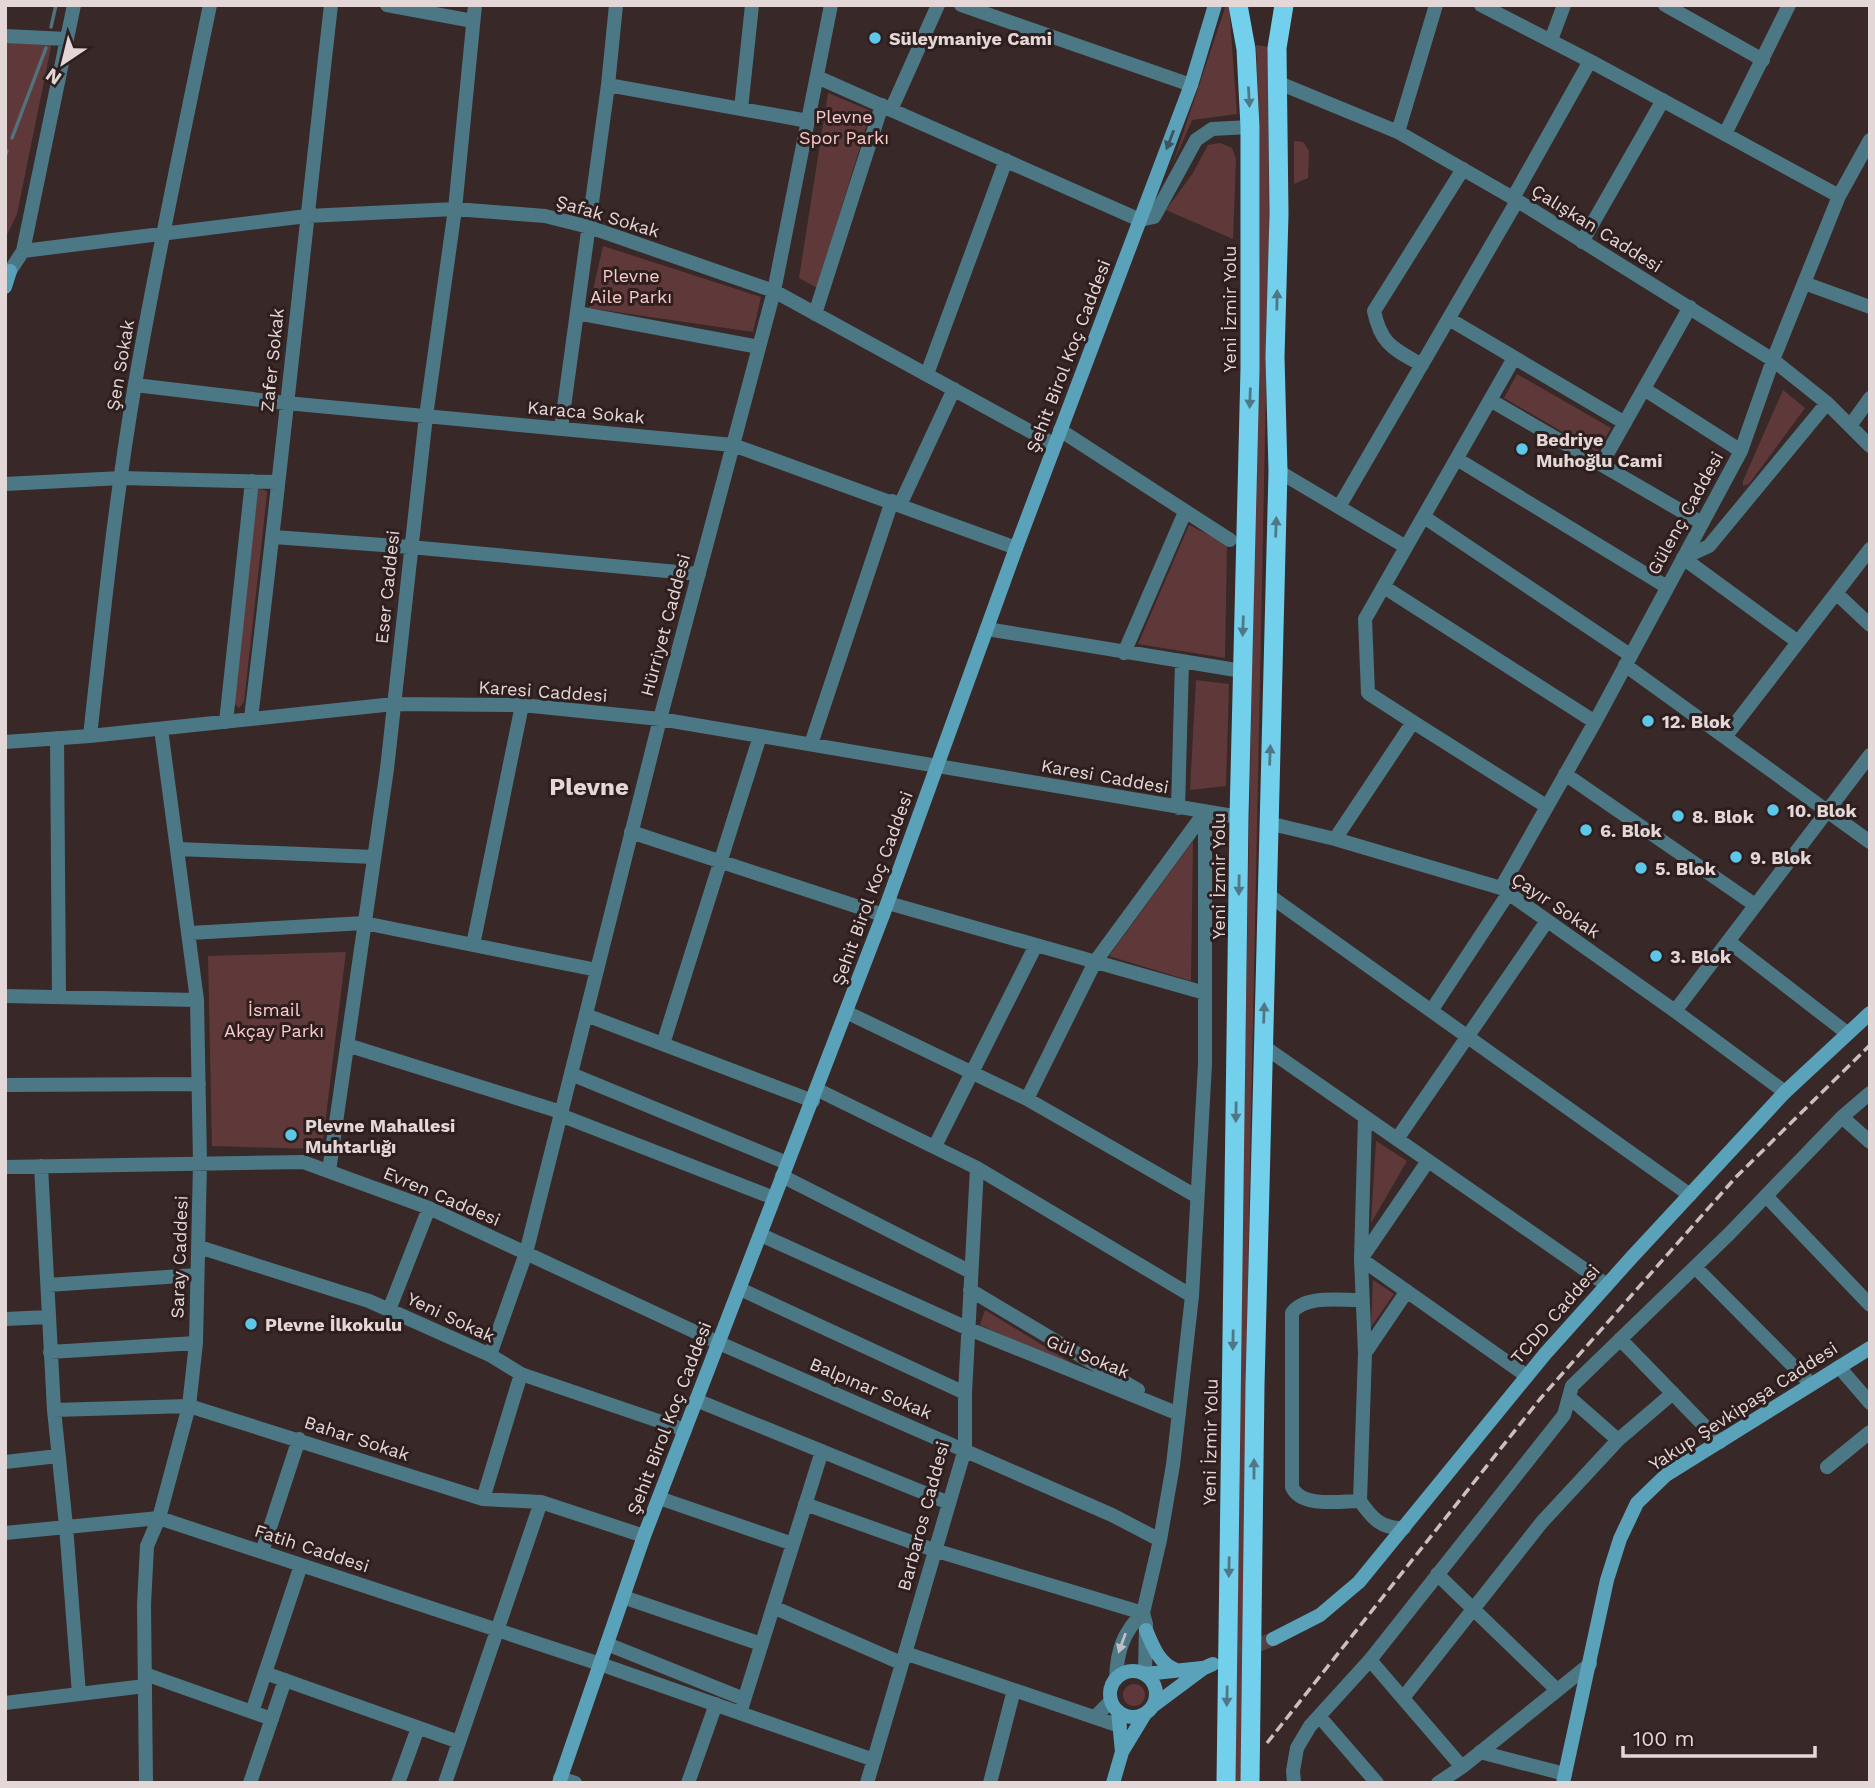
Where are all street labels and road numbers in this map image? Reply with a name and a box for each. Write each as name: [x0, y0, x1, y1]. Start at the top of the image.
street label: Çalışkan Caddesi: [1528, 179, 1666, 277]
street label: Şafak Sokak: [554, 190, 662, 242]
street label: Yeni İzmir Yolu: [1219, 246, 1240, 372]
street label: Şehit Birol Koç Caddesi: [1022, 257, 1114, 455]
street label: Zafer Sokak: [256, 307, 288, 413]
street label: Şen Sokak: [102, 318, 138, 412]
street label: Karaca Sokak: [526, 396, 646, 428]
street label: Gülenç Caddesi: [1643, 448, 1727, 578]
street label: Eser Caddesi: [371, 529, 403, 645]
street label: Hürriyet Caddesi: [636, 552, 694, 698]
street label: Karesi Caddesi: [478, 676, 608, 706]
street label: Karesi Caddesi: [1039, 754, 1171, 798]
street label: Şehit Birol Koç Caddesi: [827, 788, 917, 988]
street label: Yeni İzmir Yolu: [1208, 813, 1229, 939]
street label: Çayır Sokak: [1508, 868, 1604, 942]
street label: Evren Caddesi: [380, 1162, 504, 1230]
street label: Saray Caddesi: [166, 1195, 192, 1319]
street label: TCDD Caddesi: [1506, 1260, 1604, 1368]
street label: Yeni Sokak: [404, 1288, 498, 1346]
street label: Şehit Birol Koç Caddesi: [623, 1319, 715, 1517]
street label: Gül Sokak: [1043, 1330, 1133, 1382]
street label: Yakup Şevkipaşa Caddesi: [1645, 1337, 1841, 1475]
street label: Balpınar Sokak: [807, 1353, 935, 1423]
street label: Yeni İzmir Yolu: [1198, 1378, 1222, 1506]
street label: Bahar Sokak: [302, 1411, 412, 1465]
street label: Barbaros Caddesi: [893, 1439, 953, 1593]
street label: Fatih Caddesi: [252, 1520, 372, 1576]

